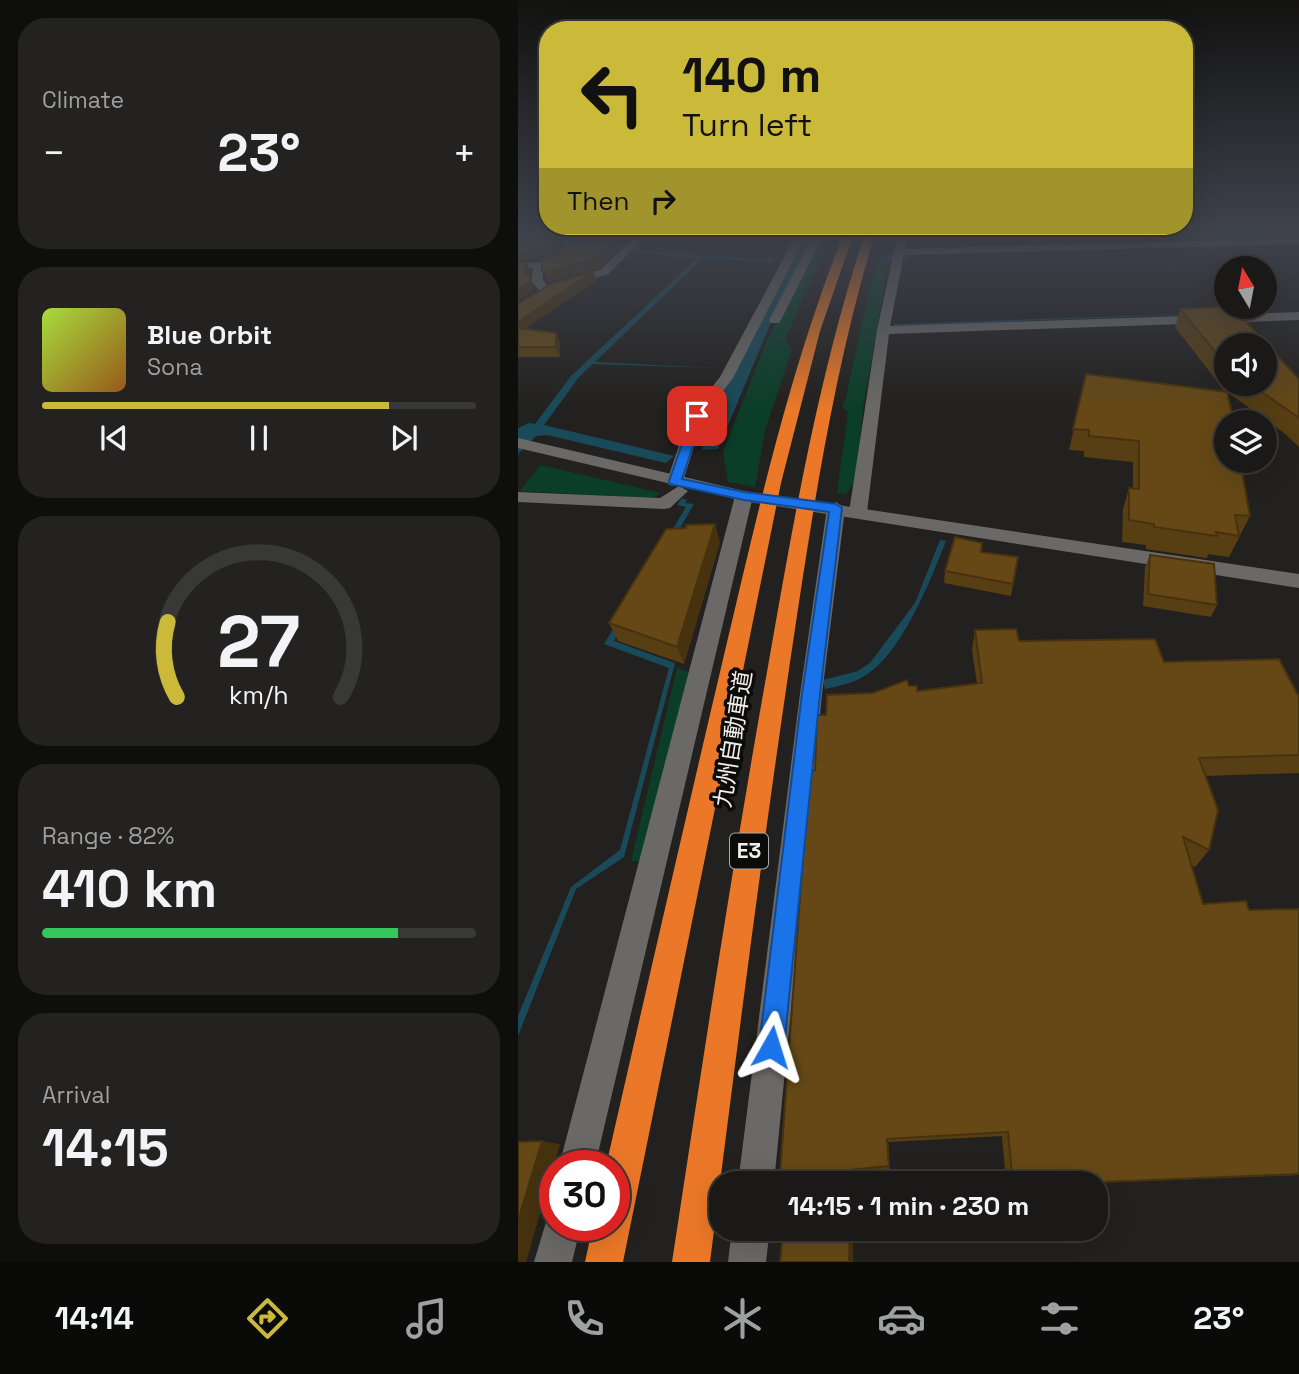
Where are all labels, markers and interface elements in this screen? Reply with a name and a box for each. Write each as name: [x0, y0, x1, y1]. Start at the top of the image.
text: 140 m: [682, 44, 821, 106]
icon: left: [567, 49, 658, 140]
text: Climate: [42, 85, 124, 115]
text: Turn left: [682, 105, 812, 145]
text: 23°: [218, 120, 301, 186]
text: −: [42, 129, 66, 177]
text: +: [452, 129, 476, 177]
icon: right: [644, 182, 682, 220]
text: Then: [567, 184, 630, 218]
north arrow: [1214, 256, 1278, 318]
map controls: [1214, 256, 1277, 473]
text: Blue Orbit: [147, 318, 272, 352]
button: sound: [1214, 333, 1277, 396]
text: Sona: [147, 352, 203, 382]
pin: [667, 386, 727, 446]
icon: arrive: [678, 397, 716, 435]
button: layers: [1214, 410, 1277, 473]
icon: previous: [95, 419, 133, 457]
icon: pause: [240, 419, 278, 457]
icon: next: [385, 419, 423, 457]
text: 27: [218, 595, 300, 688]
street label: 九州自動車道: [707, 669, 759, 809]
text: km/h: [229, 679, 289, 711]
text: Range · 82%: [42, 821, 174, 851]
road number: E3: [730, 834, 768, 868]
text: 410 km: [42, 856, 217, 922]
position arrow: [734, 1010, 808, 1084]
text: Arrival: [42, 1080, 110, 1110]
text: 14:15: [42, 1115, 169, 1181]
speed limit sign: 30: [539, 1150, 630, 1241]
text: 14:15 · 1 min · 230 m: [788, 1189, 1029, 1223]
icon: directions: [243, 1294, 292, 1343]
icon: music: [402, 1294, 451, 1343]
icon: phone: [560, 1294, 609, 1343]
icon: climate: [718, 1294, 767, 1343]
icon: car: [877, 1294, 926, 1343]
icon: filters: [1035, 1294, 1084, 1343]
text: 14:14: [55, 1298, 134, 1338]
text: 23°: [1193, 1298, 1244, 1338]

